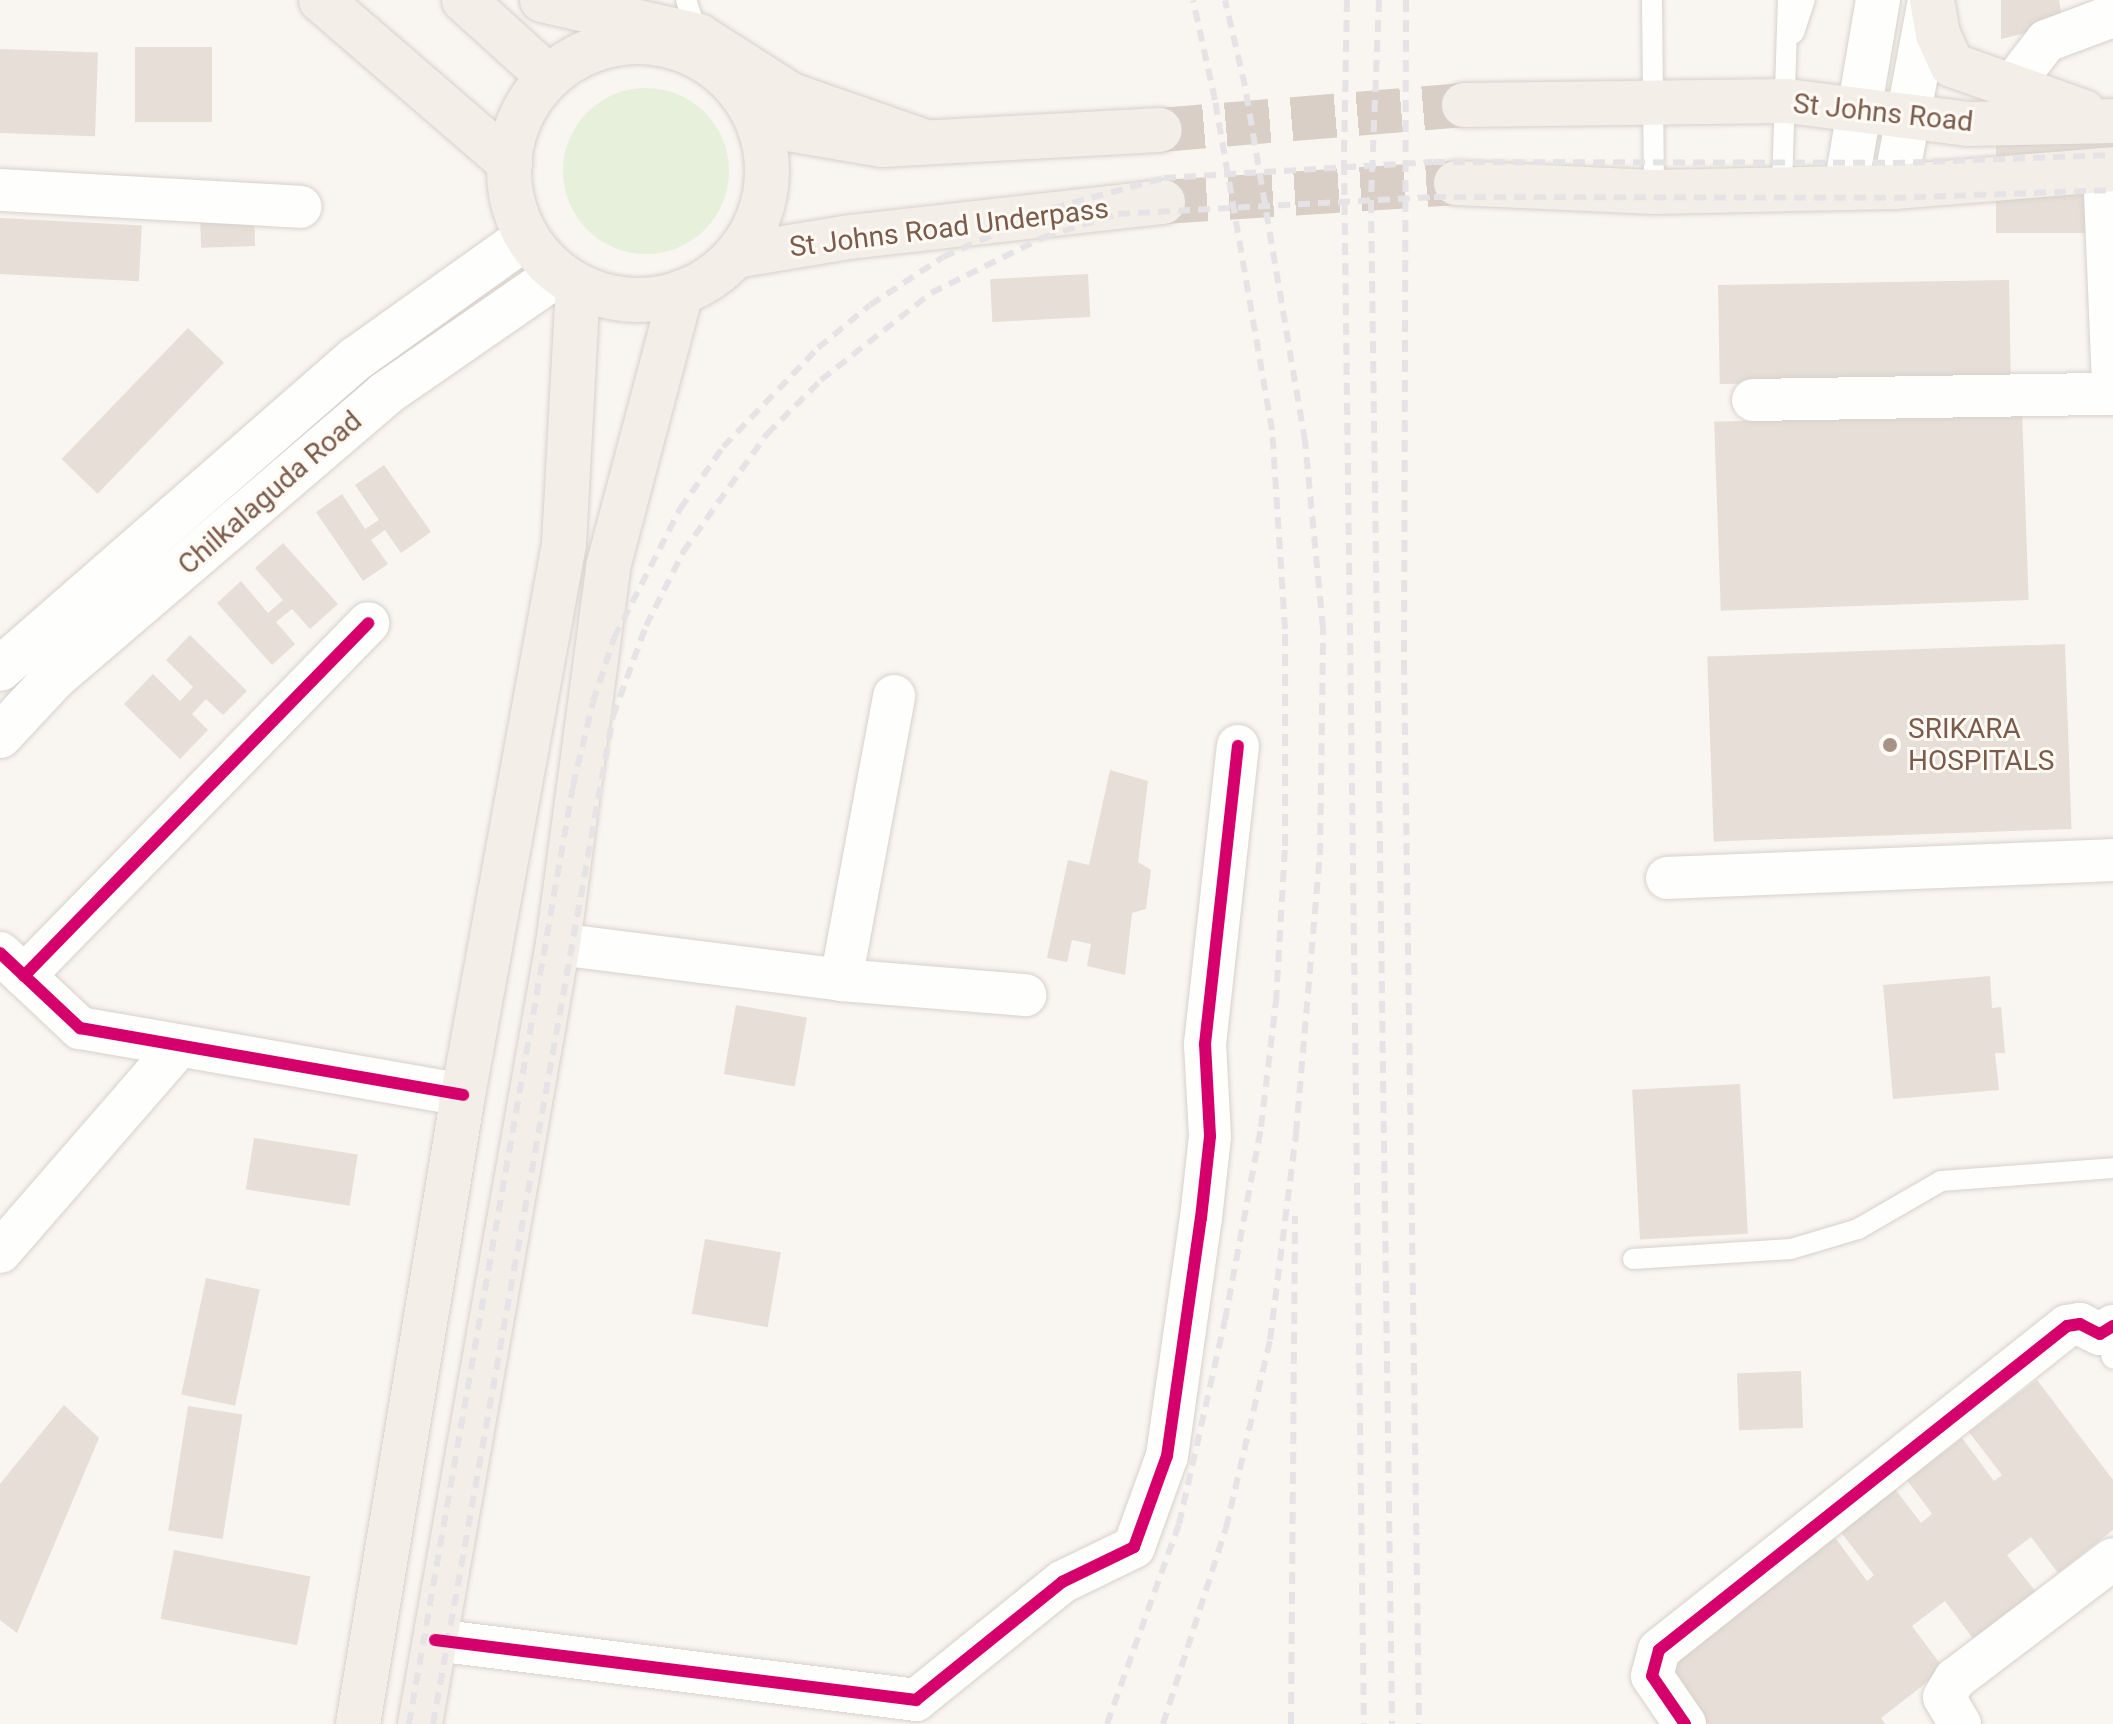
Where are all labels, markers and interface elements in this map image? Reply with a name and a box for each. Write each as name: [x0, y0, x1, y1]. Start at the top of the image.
street label: St Johns Road: [1791, 87, 1975, 139]
street label: St Johns Road Underpass: [788, 192, 1110, 264]
street label: Chilkalaguda Road: [171, 404, 369, 582]
place label: SRIKARA HOSPITALS: [1908, 712, 2054, 778]
marker: SRIKARA HOSPITALS: [1879, 734, 1901, 756]

